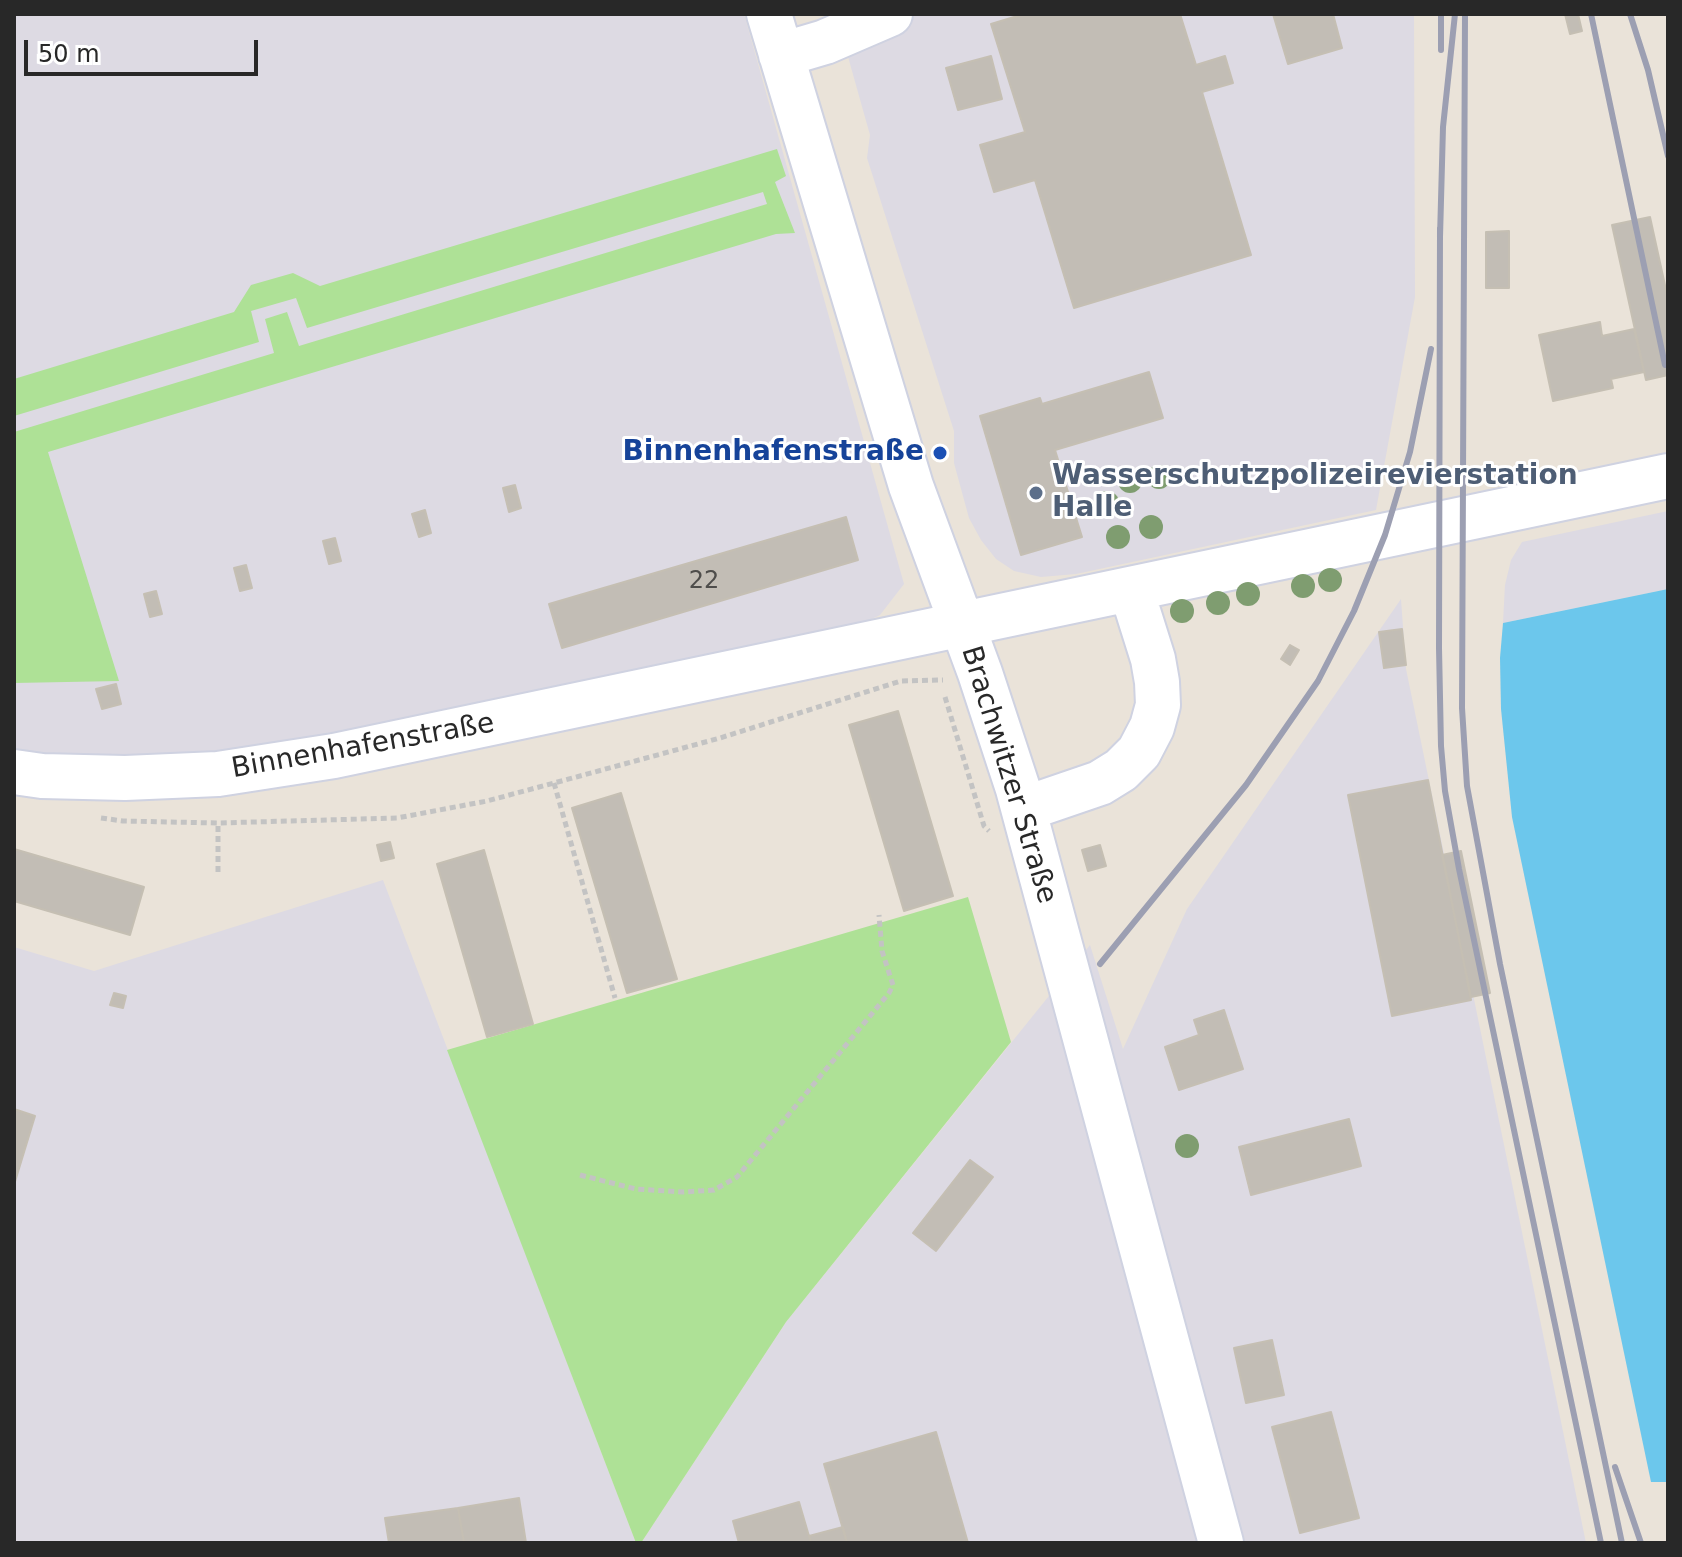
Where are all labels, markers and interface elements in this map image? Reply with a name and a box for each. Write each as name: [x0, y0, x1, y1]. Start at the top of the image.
scale bar: [28, 24, 262, 74]
text: 50 m: [38, 40, 100, 68]
place label: Binnenhafenstraße: [622, 436, 924, 470]
marker: Binnenhafenstraße: [931, 444, 949, 462]
place label: Wasserschutzpolizeirevierstation Halle: [1052, 460, 1578, 526]
marker: Wasserschutzpolizeirevierstation Halle: [1027, 484, 1045, 502]
house number: 22: [689, 568, 719, 596]
street label: Brachwitzer Straße: [953, 642, 1063, 908]
street label: Binnenhafenstraße: [229, 707, 497, 787]

